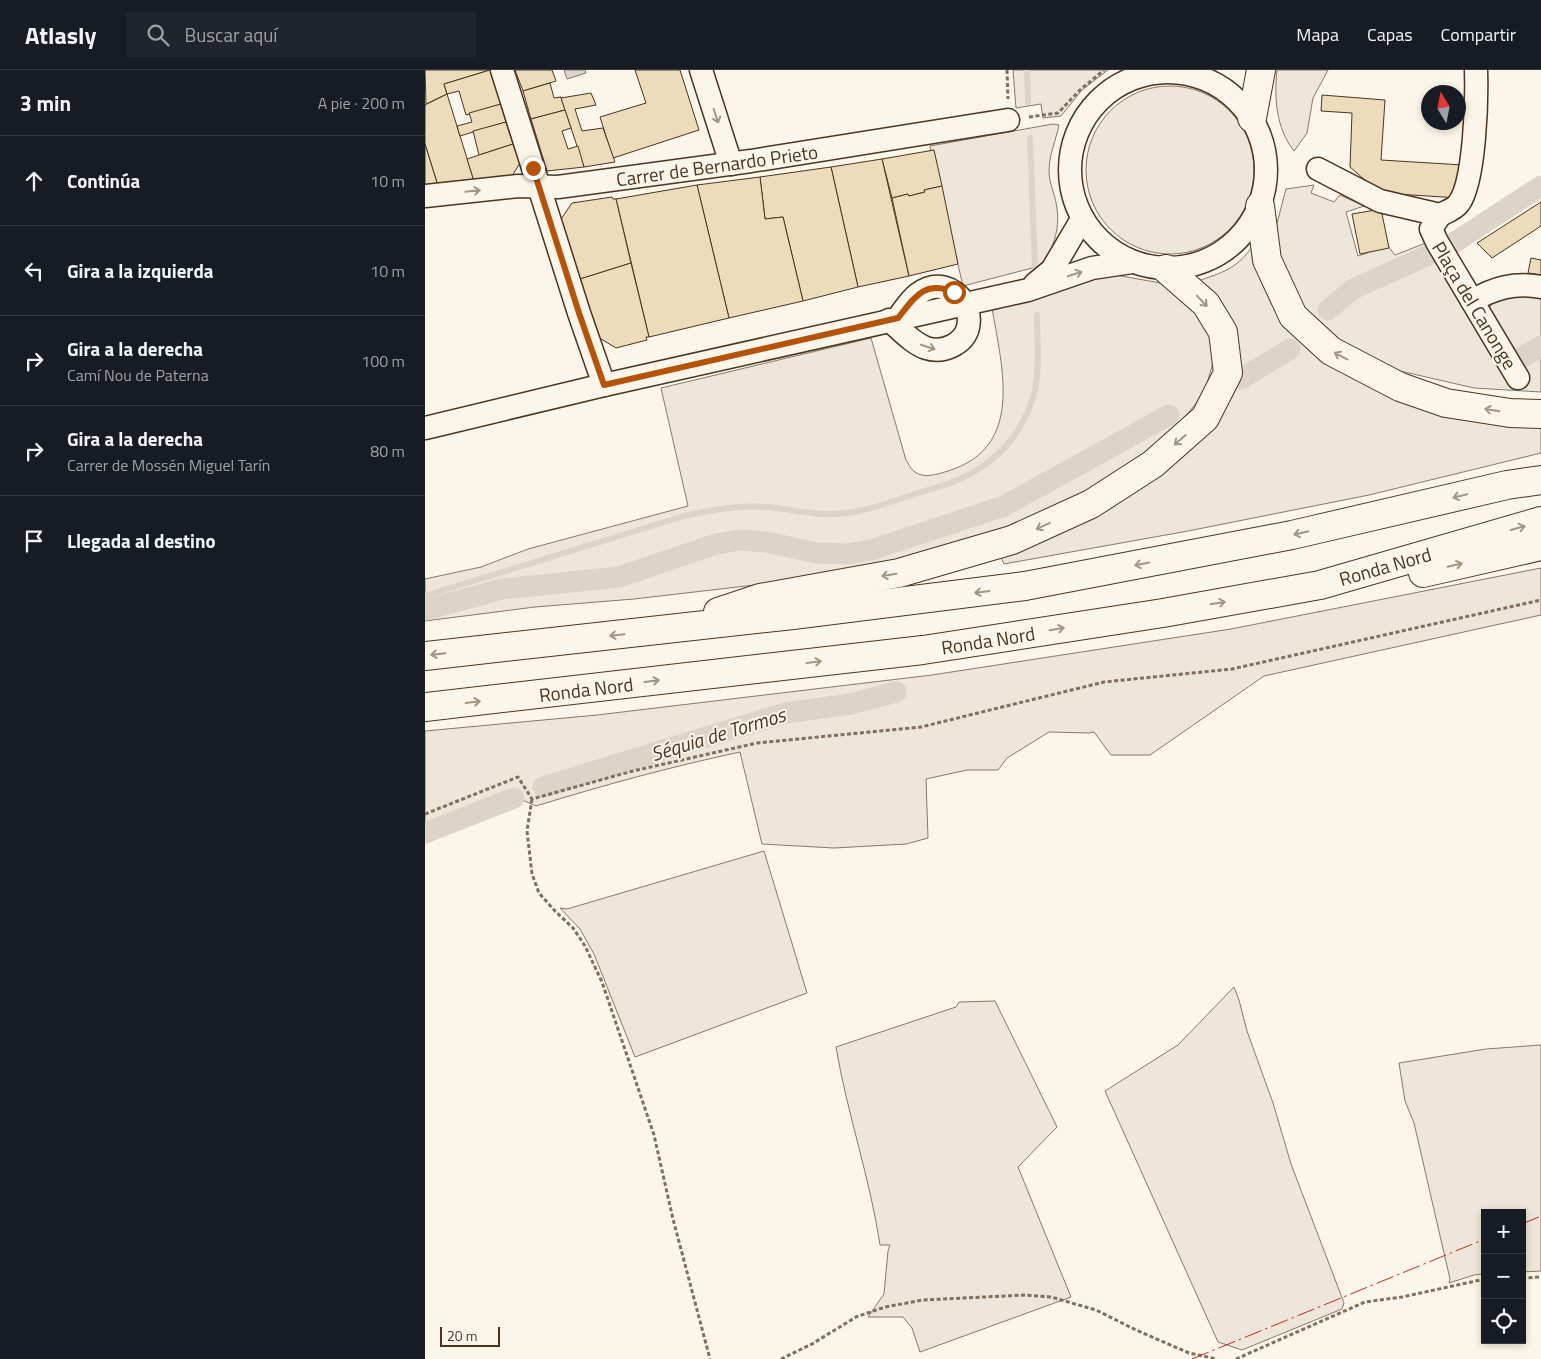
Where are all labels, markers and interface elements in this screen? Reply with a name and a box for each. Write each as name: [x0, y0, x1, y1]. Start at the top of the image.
search box: [126, 12, 476, 57]
text: Atlasly: [25, 17, 96, 53]
text: Buscar aquí: [184, 20, 277, 49]
icon: search: [144, 21, 172, 49]
text: Mapa: [1296, 21, 1339, 48]
text: Capas: [1367, 21, 1413, 48]
text: Compartir: [1441, 21, 1516, 48]
north arrow: [1421, 85, 1466, 130]
text: 3 min: [20, 87, 71, 119]
text: A pie · 200 m: [318, 91, 405, 115]
one-way arrow: [712, 108, 721, 124]
street label: Carrer de Bernardo Prieto: [614, 136, 820, 194]
route end: [522, 157, 545, 180]
text: Continúa: [67, 166, 140, 195]
icon: ahead: [20, 167, 48, 195]
text: 10 m: [370, 169, 405, 193]
one-way arrow: [465, 186, 481, 196]
street label: Plaça del Canonge: [1425, 235, 1525, 375]
text: Gira a la izquierda: [67, 256, 214, 285]
icon: left: [20, 257, 48, 285]
text: 10 m: [370, 259, 405, 283]
one-way arrow: [1066, 269, 1082, 278]
route start: [943, 281, 966, 304]
one-way arrow: [1196, 295, 1208, 308]
text: Gira a la derecha: [67, 334, 203, 363]
one-way arrow: [920, 343, 936, 353]
icon: right: [20, 347, 48, 375]
text: 100 m: [361, 349, 405, 373]
one-way arrow: [1334, 351, 1349, 360]
text: Camí Nou de Paterna: [67, 363, 209, 387]
one-way arrow: [1485, 405, 1501, 415]
text: Gira a la derecha: [67, 424, 203, 453]
one-way arrow: [1174, 434, 1187, 445]
icon: right: [20, 437, 48, 465]
text: 80 m: [370, 439, 405, 463]
text: Carrer de Mossén Miguel Tarín: [67, 453, 270, 477]
one-way arrow: [1452, 492, 1468, 501]
one-way arrow: [1036, 521, 1051, 531]
one-way arrow: [1510, 522, 1526, 532]
text: Llegada al destino: [67, 526, 216, 555]
icon: arrive: [20, 527, 48, 555]
one-way arrow: [1294, 529, 1310, 538]
street label: Ronda Nord: [1335, 539, 1435, 593]
one-way arrow: [1134, 560, 1150, 569]
one-way arrow: [1446, 560, 1462, 570]
one-way arrow: [881, 571, 897, 581]
one-way arrow: [974, 587, 990, 597]
one-way arrow: [1209, 598, 1225, 608]
street label: Ronda Nord: [939, 618, 1037, 662]
one-way arrow: [1049, 624, 1065, 634]
one-way arrow: [610, 630, 626, 640]
one-way arrow: [431, 649, 447, 659]
one-way arrow: [805, 657, 821, 667]
street label: Ronda Nord: [537, 669, 635, 709]
one-way arrow: [644, 676, 660, 686]
one-way arrow: [465, 697, 481, 707]
water label: Séquia de Tormos: [647, 698, 790, 769]
map controls: [1481, 1209, 1526, 1344]
button: +: [1481, 1209, 1526, 1254]
button: −: [1481, 1254, 1526, 1299]
button: locate: [1481, 1299, 1526, 1344]
scale bar: [440, 1324, 500, 1347]
text: 20 m: [447, 1325, 477, 1346]

